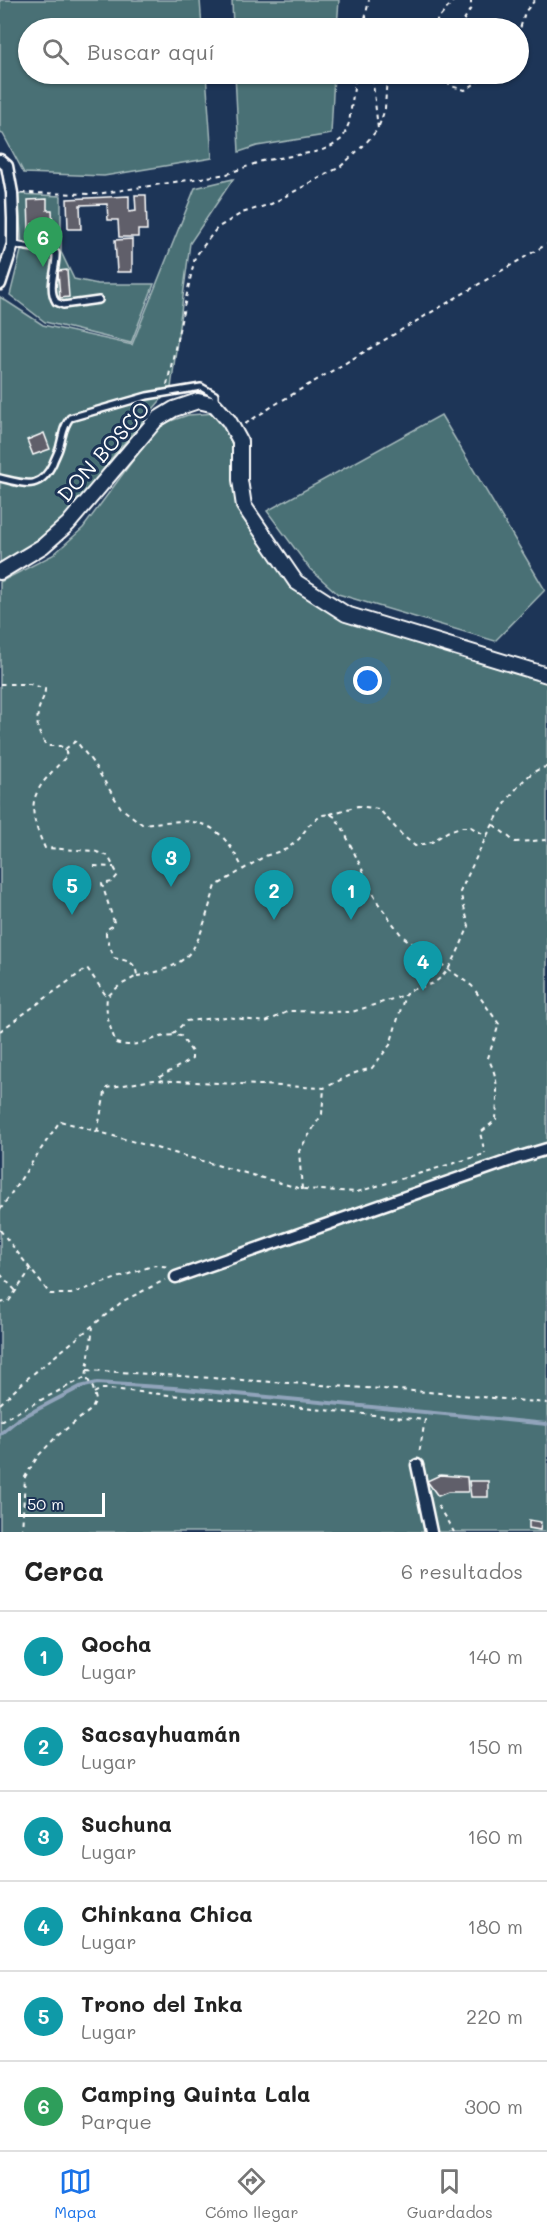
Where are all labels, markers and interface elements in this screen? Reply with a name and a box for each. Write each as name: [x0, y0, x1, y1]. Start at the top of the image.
search box: [18, 18, 529, 84]
icon: search: [39, 35, 72, 68]
text: Buscar aquí: [87, 37, 215, 66]
pin: 6: [24, 218, 63, 267]
street label: DON BOSCO: [51, 395, 155, 507]
your location: [353, 666, 382, 695]
pin: 3: [152, 838, 190, 887]
pin: 5: [52, 866, 92, 915]
pin: 2: [254, 870, 294, 920]
pin: 1: [332, 870, 370, 920]
pin: 4: [404, 942, 442, 991]
scale bar: [18, 1490, 105, 1518]
text: 50 m: [27, 1493, 64, 1514]
text: Cerca: [24, 1554, 104, 1588]
text: 6 resultados: [401, 1558, 523, 1584]
text: Qocha: [81, 1629, 151, 1658]
text: 1: [39, 1643, 48, 1669]
text: 140 m: [468, 1643, 523, 1669]
text: Lugar: [81, 1658, 137, 1684]
text: Sacsayhuamán: [81, 1719, 240, 1748]
text: 2: [38, 1733, 49, 1759]
text: 150 m: [468, 1733, 523, 1759]
text: Lugar: [81, 1748, 137, 1774]
text: Suchuna: [81, 1809, 172, 1838]
text: 3: [38, 1823, 50, 1849]
text: 160 m: [467, 1823, 523, 1849]
text: Lugar: [81, 1838, 137, 1864]
text: Chinkana Chica: [81, 1899, 253, 1928]
text: 4: [37, 1913, 50, 1939]
text: 180 m: [467, 1913, 523, 1939]
text: Lugar: [81, 1928, 137, 1954]
text: Trono del Inka: [81, 1989, 243, 2018]
text: 5: [38, 2003, 49, 2029]
text: 220 m: [466, 2003, 523, 2029]
text: Lugar: [81, 2018, 137, 2044]
text: Camping Quinta Lala: [81, 2079, 311, 2108]
text: 6: [37, 2093, 50, 2119]
text: 300 m: [464, 2093, 523, 2119]
text: Parque: [81, 2108, 152, 2134]
tab: Mapa: [54, 2165, 97, 2222]
tab: Cómo llegar: [205, 2165, 298, 2222]
tab: Guardados: [407, 2165, 493, 2222]

